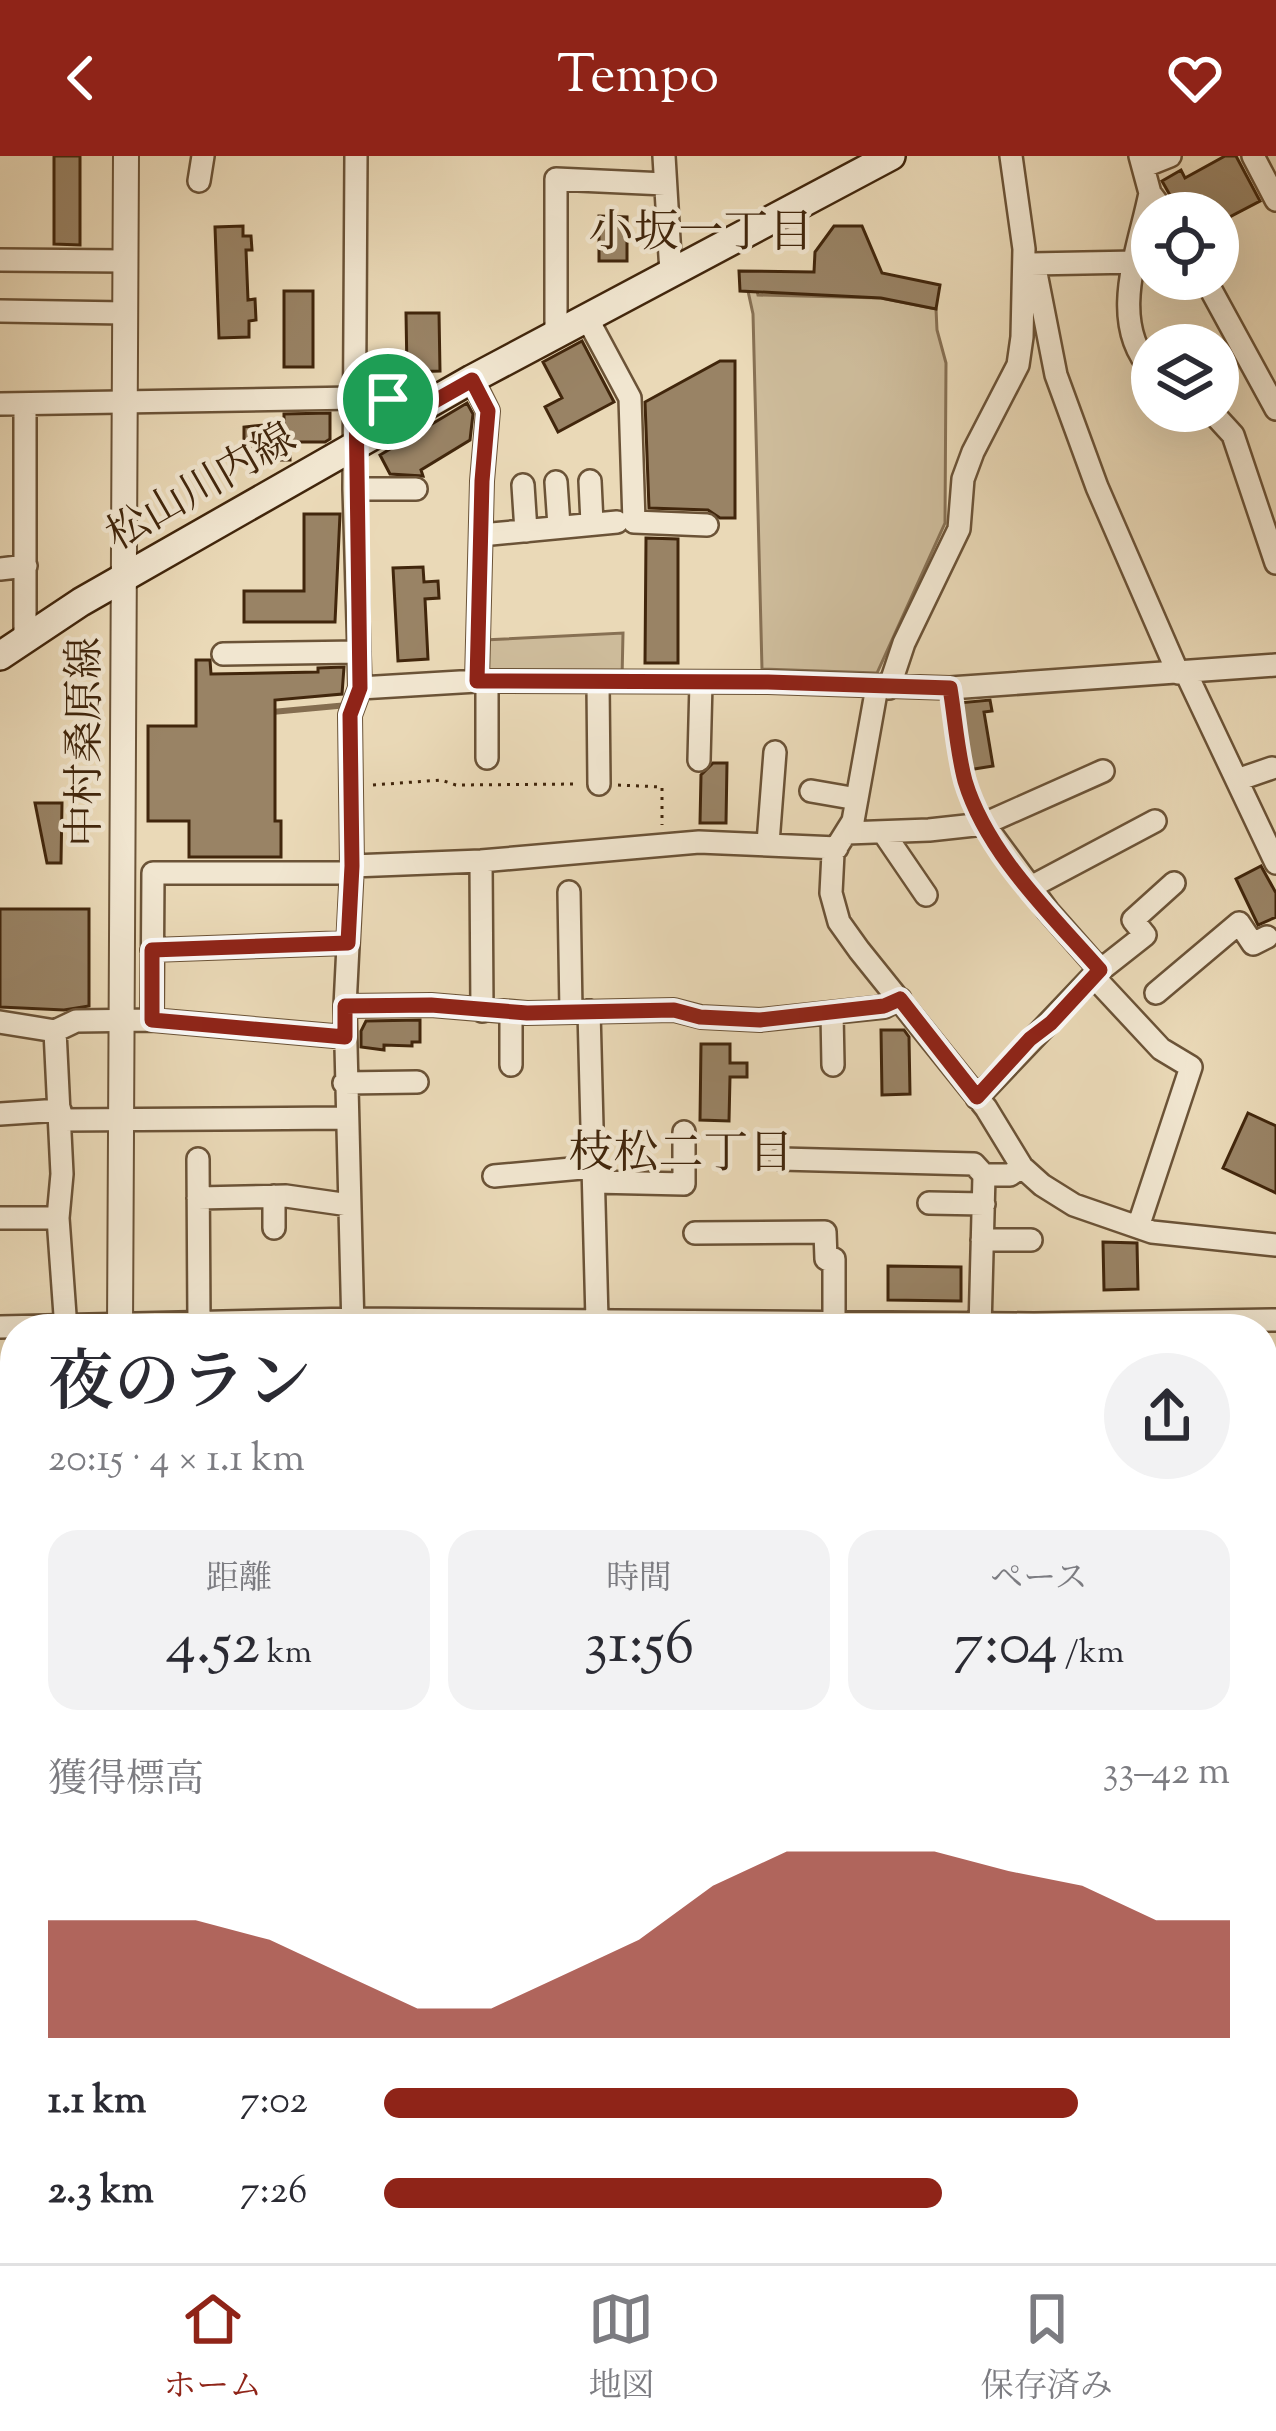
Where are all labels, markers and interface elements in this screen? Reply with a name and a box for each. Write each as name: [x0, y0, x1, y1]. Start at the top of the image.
text: Tempo: [557, 39, 719, 117]
icon: back: [48, 45, 114, 111]
icon: heart: [1162, 45, 1228, 111]
map controls: [1131, 192, 1239, 432]
button: locate: [1131, 192, 1239, 300]
district label: 小坂一丁目: [588, 203, 814, 268]
button: layers: [1131, 324, 1239, 432]
pin: [337, 348, 439, 450]
icon: arrive: [355, 366, 421, 432]
street label: 松山川内線: [97, 411, 308, 568]
street label: 中村桑原線: [58, 637, 118, 847]
district label: 枝松二丁目: [568, 1124, 794, 1189]
text: 夜のラン: [48, 1340, 312, 1435]
button: share: [1104, 1353, 1230, 1479]
text: 20:15 · 4 × 1.1 km: [48, 1433, 305, 1489]
text: 距離: [206, 1556, 272, 1604]
text: 時間: [606, 1556, 672, 1604]
text: ペース: [990, 1556, 1088, 1604]
text: 4.52: [166, 1604, 260, 1691]
text: 31:56: [584, 1604, 694, 1691]
text: 7:04: [954, 1604, 1058, 1691]
text: km: [260, 1630, 312, 1678]
text: /km: [1058, 1630, 1124, 1678]
text: 33–42 m: [1103, 1746, 1230, 1802]
text: 獲得標高: [48, 1754, 204, 1810]
text: 1.1 km: [48, 2075, 146, 2131]
text: 7:02: [240, 2075, 308, 2131]
text: 2.3 km: [48, 2165, 154, 2221]
text: 7:26: [240, 2165, 307, 2221]
tab: ホーム: [163, 2286, 262, 2412]
tab: 地図: [588, 2286, 654, 2412]
tab: 保存済み: [981, 2286, 1113, 2412]

